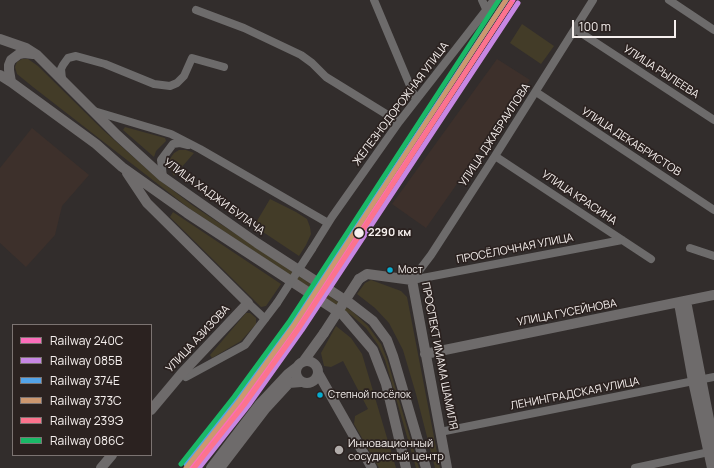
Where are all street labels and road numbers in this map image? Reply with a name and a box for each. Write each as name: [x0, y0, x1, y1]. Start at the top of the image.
street label: ЖЕЛЕЗНОДОРОЖНАЯ УЛИЦА: [350, 40, 452, 168]
street label: УЛИЦА РЫЛЕЕВА: [621, 43, 701, 101]
street label: УЛИЦА ДЖАБРАИЛОВА: [457, 81, 533, 189]
street label: УЛИЦА ДЕКАБРИСТОВ: [579, 105, 683, 179]
street label: УЛИЦА ХАДЖИ БУЛАЧА: [161, 156, 267, 238]
street label: УЛИЦА КРАСИНА: [539, 168, 619, 228]
street label: ПРОСЁЛОЧНАЯ УЛИЦА: [455, 231, 575, 267]
street label: ПРОСПЕКТ ИМАМА ШАМИЛЯ: [418, 281, 460, 431]
street label: УЛИЦА ГУСЕЙНОВА: [516, 297, 618, 329]
street label: УЛИЦА АЗИЗОВА: [163, 303, 233, 375]
street label: ЛЕНИНГРАДСКАЯ УЛИЦА: [509, 375, 641, 413]

